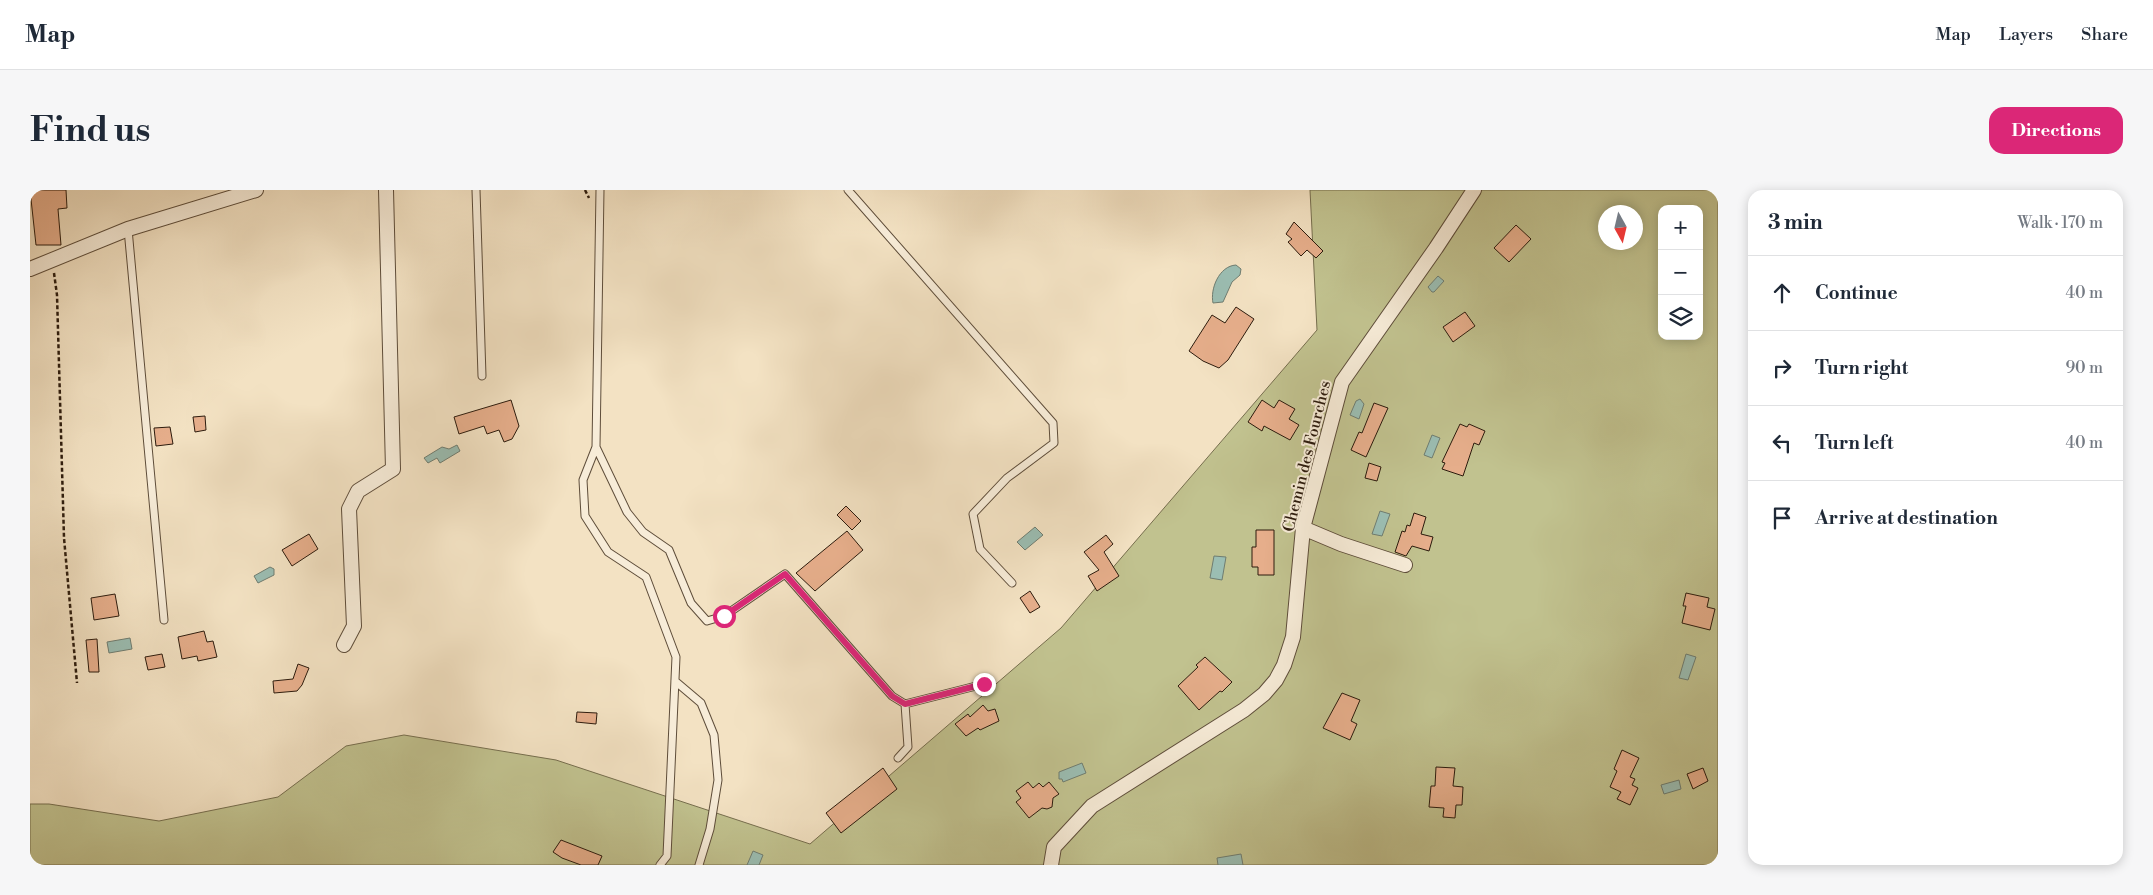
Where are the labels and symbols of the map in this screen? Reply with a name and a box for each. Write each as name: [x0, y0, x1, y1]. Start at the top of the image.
north arrow: [1598, 205, 1643, 250]
street label: Chemin des Fourches: [1279, 379, 1335, 534]
route start: [713, 605, 736, 628]
route end: [973, 673, 996, 696]

